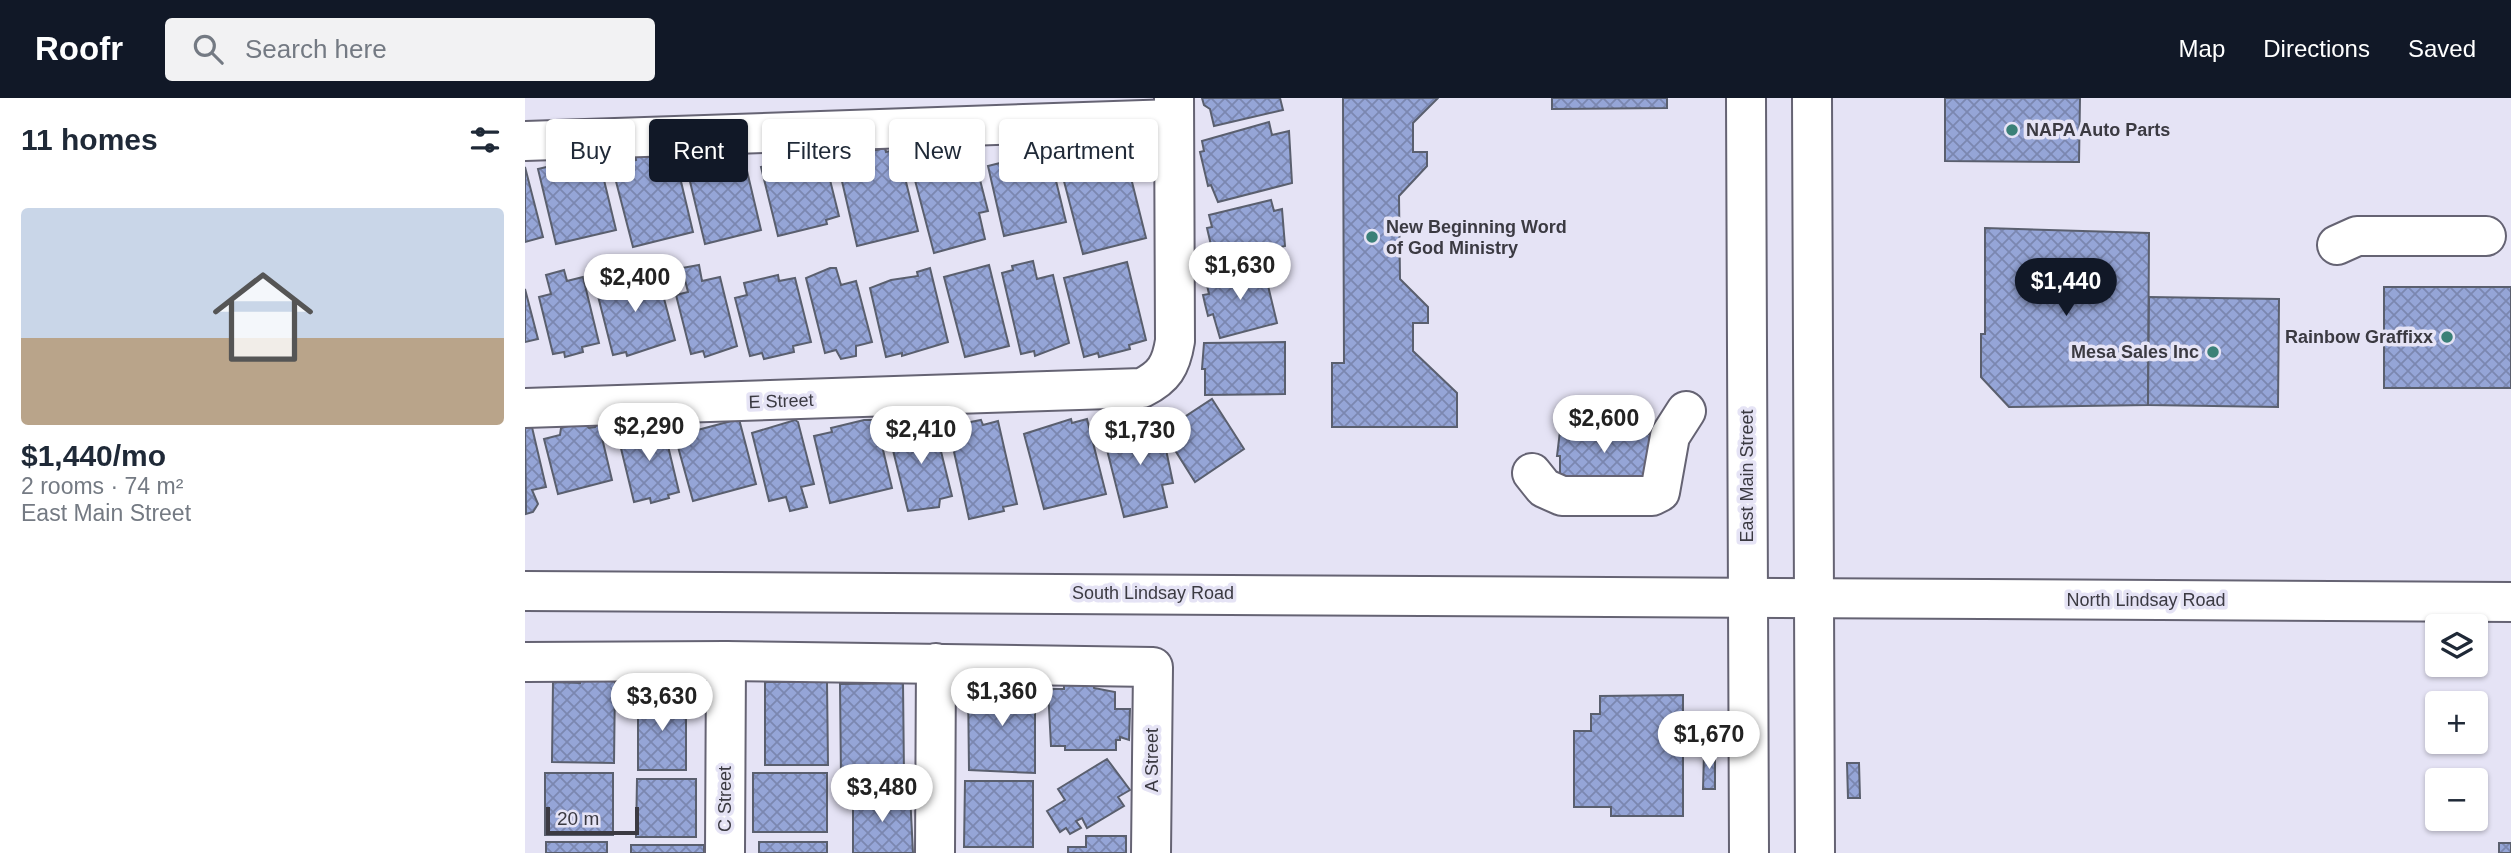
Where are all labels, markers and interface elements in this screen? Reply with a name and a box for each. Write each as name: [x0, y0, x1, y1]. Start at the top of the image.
search box: [165, 18, 655, 81]
text: Roofr: [35, 30, 123, 67]
icon: search: [189, 30, 227, 68]
text: Search here: [245, 34, 387, 64]
text: Map: [2179, 35, 2225, 62]
text: Directions: [2263, 35, 2370, 62]
text: Saved: [2408, 35, 2476, 62]
chip: Buy: [546, 119, 635, 182]
chip: Rent: [649, 119, 748, 182]
chip: Filters: [762, 119, 875, 182]
chip: New: [889, 119, 985, 182]
chip: Apartment: [999, 119, 1158, 182]
place label: NAPA Auto Parts: [2026, 120, 2170, 140]
icon: filters: [466, 121, 504, 159]
marker: NAPA Auto Parts: [2004, 122, 2020, 138]
text: 11 homes: [21, 123, 158, 156]
place label: New Beginning Word of God Ministry: [1386, 217, 1567, 258]
marker: New Beginning Word of God Ministry: [1364, 229, 1380, 245]
pin: $1,630: [1183, 242, 1297, 302]
text: $1,630: [1205, 252, 1275, 278]
icon: home: [200, 254, 326, 380]
pin: $2,400: [578, 254, 692, 314]
pin: $1,440: [2009, 258, 2123, 318]
text: $2,400: [600, 264, 670, 290]
text: $1,440: [2031, 268, 2101, 294]
place label: Rainbow Graffixx: [2285, 327, 2433, 347]
marker: Rainbow Graffixx: [2439, 329, 2455, 345]
place label: Mesa Sales Inc: [2071, 342, 2199, 362]
marker: Mesa Sales Inc: [2205, 344, 2221, 360]
street label: E Street: [748, 390, 814, 412]
pin: $2,600: [1547, 396, 1661, 455]
pin: $2,290: [592, 404, 706, 463]
text: $2,600: [1569, 405, 1639, 431]
pin: $2,410: [864, 406, 978, 466]
pin: $1,730: [1083, 408, 1197, 467]
street label: East Main Street: [1737, 409, 1757, 543]
text: $2,290: [614, 413, 684, 439]
text: $2,410: [886, 416, 956, 442]
text: $1,730: [1105, 417, 1175, 443]
text: $1,440/mo: [21, 439, 166, 472]
text: 2 rooms · 74 m²: [21, 473, 183, 499]
text: East Main Street: [21, 500, 191, 526]
street label: South Lindsay Road: [1072, 583, 1234, 603]
street label: North Lindsay Road: [2066, 590, 2226, 610]
map controls: [2425, 614, 2488, 831]
button: layers: [2425, 614, 2488, 677]
pin: $1,360: [945, 668, 1059, 728]
pin: $3,630: [605, 674, 719, 733]
text: $1,360: [967, 678, 1037, 704]
text: $3,630: [627, 683, 697, 709]
button: +: [2425, 691, 2488, 754]
pin: $1,670: [1652, 712, 1766, 771]
text: $1,670: [1674, 721, 1744, 747]
street label: A Street: [1142, 728, 1162, 792]
pin: $3,480: [825, 764, 939, 824]
street label: C Street: [715, 766, 735, 832]
button: −: [2425, 768, 2488, 831]
text: $3,480: [847, 774, 917, 800]
scale bar: [546, 804, 639, 836]
text: 20 m: [557, 808, 599, 829]

